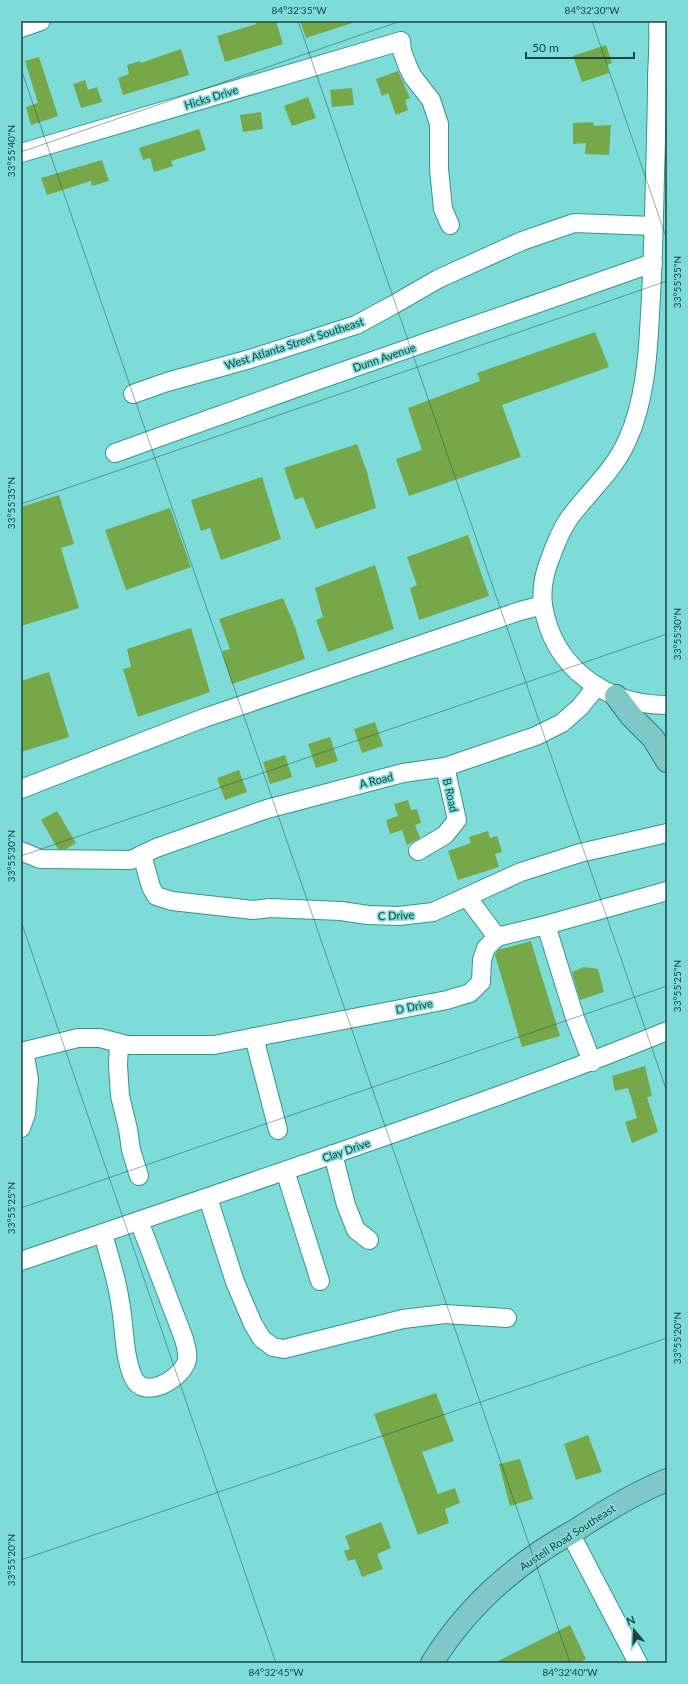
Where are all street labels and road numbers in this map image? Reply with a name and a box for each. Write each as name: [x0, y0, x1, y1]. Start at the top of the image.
street label: Hicks Drive: [183, 83, 240, 111]
street label: West Atlanta Street Southeast: [223, 314, 365, 372]
street label: Dunn Avenue: [351, 340, 417, 374]
street label: A Road: [358, 770, 394, 790]
street label: B Road: [441, 777, 461, 813]
street label: C Drive: [378, 908, 415, 922]
street label: D Drive: [394, 996, 434, 1016]
street label: Clay Drive: [320, 1136, 372, 1164]
street label: Austell Road Southeast: [517, 1501, 617, 1573]

